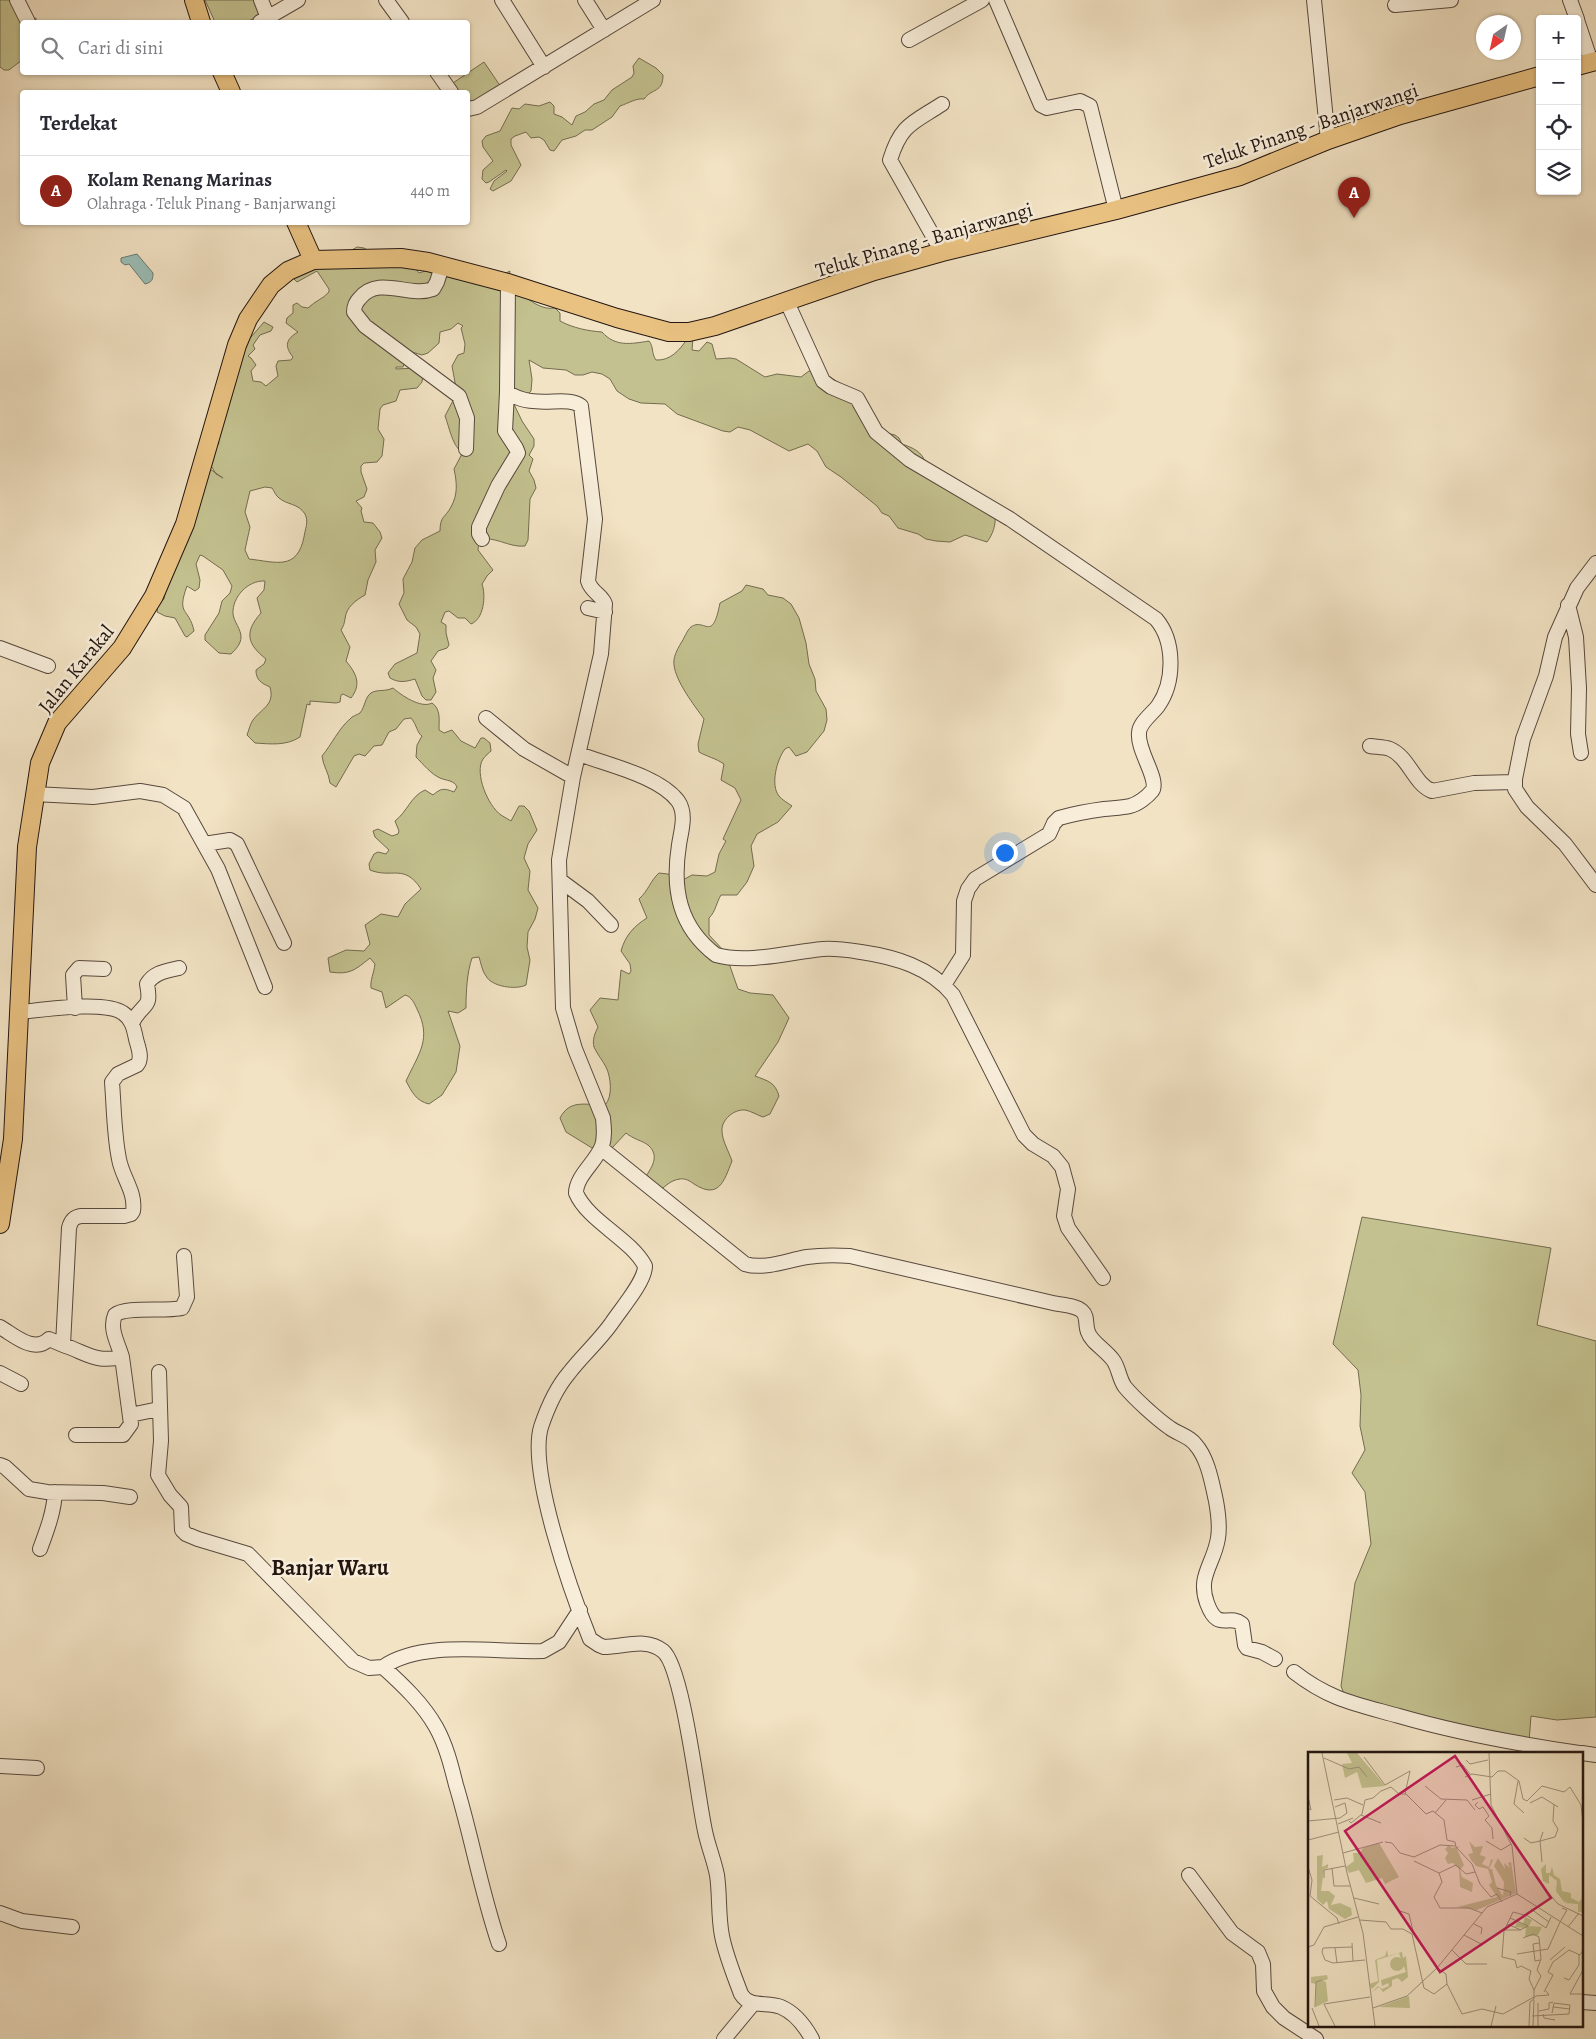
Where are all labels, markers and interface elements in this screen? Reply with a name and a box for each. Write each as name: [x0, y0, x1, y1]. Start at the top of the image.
north arrow: [1476, 15, 1521, 60]
map controls: [1536, 15, 1581, 195]
button: +: [1536, 15, 1581, 60]
search box: [20, 20, 470, 75]
icon: search: [38, 34, 66, 62]
text: Cari di sini: [78, 35, 163, 61]
button: −: [1536, 60, 1581, 105]
street label: Teluk Pinang - Banjarwangi: [1200, 77, 1422, 175]
button: locate: [1536, 105, 1581, 150]
text: Terdekat: [40, 109, 118, 137]
button: layers: [1536, 150, 1581, 195]
text: Kolam Renang Marinas: [87, 167, 272, 193]
pin: A: [1338, 177, 1370, 218]
text: A: [51, 180, 61, 202]
text: 440 m: [410, 180, 450, 202]
text: Olahraga · Teluk Pinang - Banjarwangi: [87, 193, 336, 215]
street label: Teluk Pinang - Banjarwangi: [812, 196, 1036, 284]
street label: Jalan Karakal: [32, 619, 120, 719]
your location: [992, 840, 1018, 866]
district label: Banjar Waru: [271, 1553, 390, 1583]
inset map: [1308, 1752, 1584, 2026]

